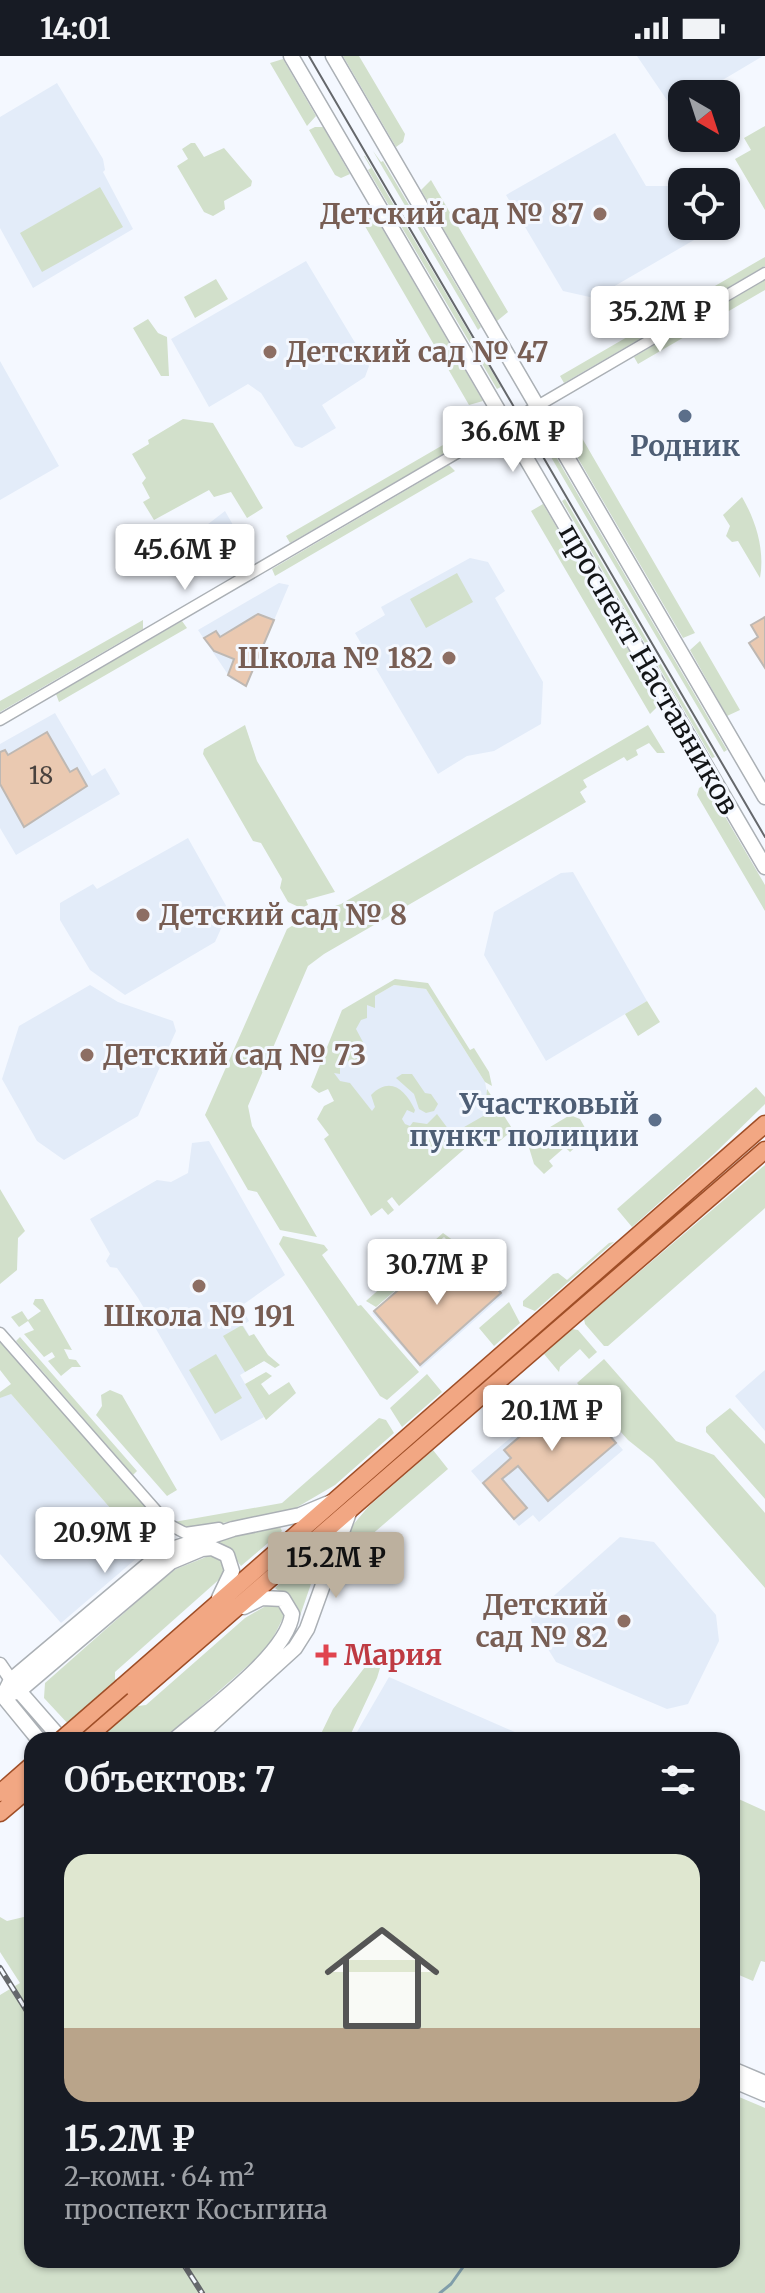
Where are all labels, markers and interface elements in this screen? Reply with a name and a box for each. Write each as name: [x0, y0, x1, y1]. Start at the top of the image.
text: 14:01: [40, 9, 111, 47]
north arrow: [668, 80, 740, 152]
map controls: [668, 80, 740, 240]
button: locate: [668, 168, 740, 240]
place label: Детский сад № 87: [320, 196, 584, 232]
marker: Детский сад № 87: [591, 205, 609, 223]
pin: 35.2M ₽: [586, 286, 734, 354]
text: 35.2M ₽: [609, 295, 711, 328]
place label: Детский сад № 47: [286, 334, 549, 370]
marker: Детский сад № 47: [261, 343, 279, 361]
pin: 36.6M ₽: [439, 406, 587, 474]
marker: Родник: [676, 407, 694, 425]
text: 36.6M ₽: [461, 415, 565, 448]
place label: Родник: [630, 428, 740, 464]
street label: проспект Наставников: [551, 517, 747, 821]
pin: 45.6M ₽: [111, 524, 259, 592]
text: 45.6M ₽: [133, 533, 237, 566]
place label: Школа № 182: [237, 640, 433, 676]
marker: Школа № 182: [440, 649, 458, 667]
house number: 18: [29, 760, 53, 791]
place label: Детский сад № 8: [159, 897, 407, 933]
marker: Детский сад № 8: [134, 906, 152, 924]
place label: Детский сад № 73: [103, 1037, 366, 1073]
marker: Детский сад № 73: [78, 1046, 96, 1064]
place label: Участковый пункт полиции: [409, 1086, 639, 1154]
marker: Участковый пункт полиции: [646, 1111, 664, 1129]
pin: 30.7M ₽: [363, 1239, 511, 1307]
text: 30.7M ₽: [386, 1248, 488, 1281]
marker: Школа № 191: [190, 1277, 208, 1295]
place label: Школа № 191: [103, 1298, 295, 1334]
pin: 20.1M ₽: [478, 1385, 626, 1453]
text: 20.1M ₽: [501, 1394, 603, 1427]
pin: 20.9M ₽: [31, 1507, 179, 1575]
text: 20.9M ₽: [53, 1516, 157, 1549]
pin: 15.2M ₽: [262, 1532, 410, 1600]
text: 15.2M ₽: [286, 1541, 386, 1574]
place label: Детский сад № 82: [476, 1587, 608, 1655]
marker: Детский сад № 82: [615, 1612, 633, 1630]
place label: Мария: [344, 1637, 442, 1673]
marker: Мария: [315, 1644, 337, 1666]
icon: filters: [656, 1758, 700, 1802]
text: Объектов: 7: [64, 1759, 275, 1801]
icon: home: [310, 1906, 454, 2050]
text: 15.2M ₽: [64, 2118, 195, 2160]
text: 2-комн. · 64 m²: [64, 2160, 255, 2193]
text: проспект Косыгина: [64, 2193, 328, 2226]

